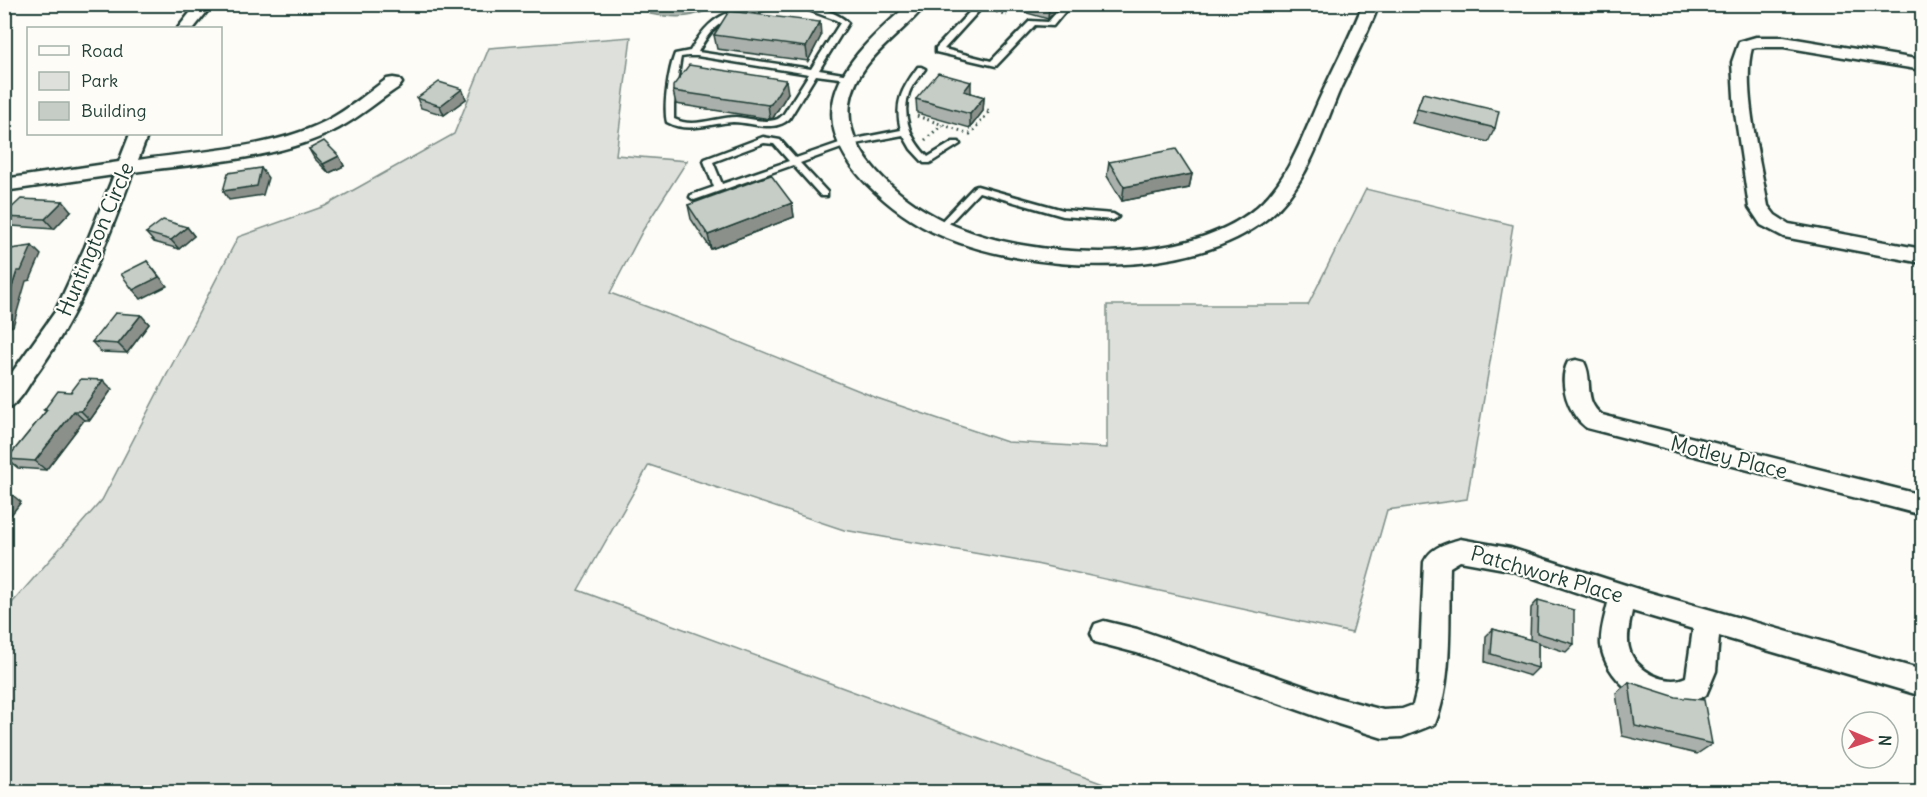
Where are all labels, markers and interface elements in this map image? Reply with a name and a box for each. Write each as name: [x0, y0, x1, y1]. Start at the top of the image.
legend: [27, 27, 222, 135]
text: Road: [81, 39, 124, 62]
text: Park: [81, 69, 118, 92]
text: Building: [81, 99, 146, 122]
street label: Huntington Circle: [50, 158, 140, 320]
street label: Motley Place: [1668, 429, 1790, 485]
street label: Patchwork Place: [1468, 539, 1626, 609]
north arrow: [1840, 710, 1900, 770]
text: N: [1875, 735, 1895, 746]

